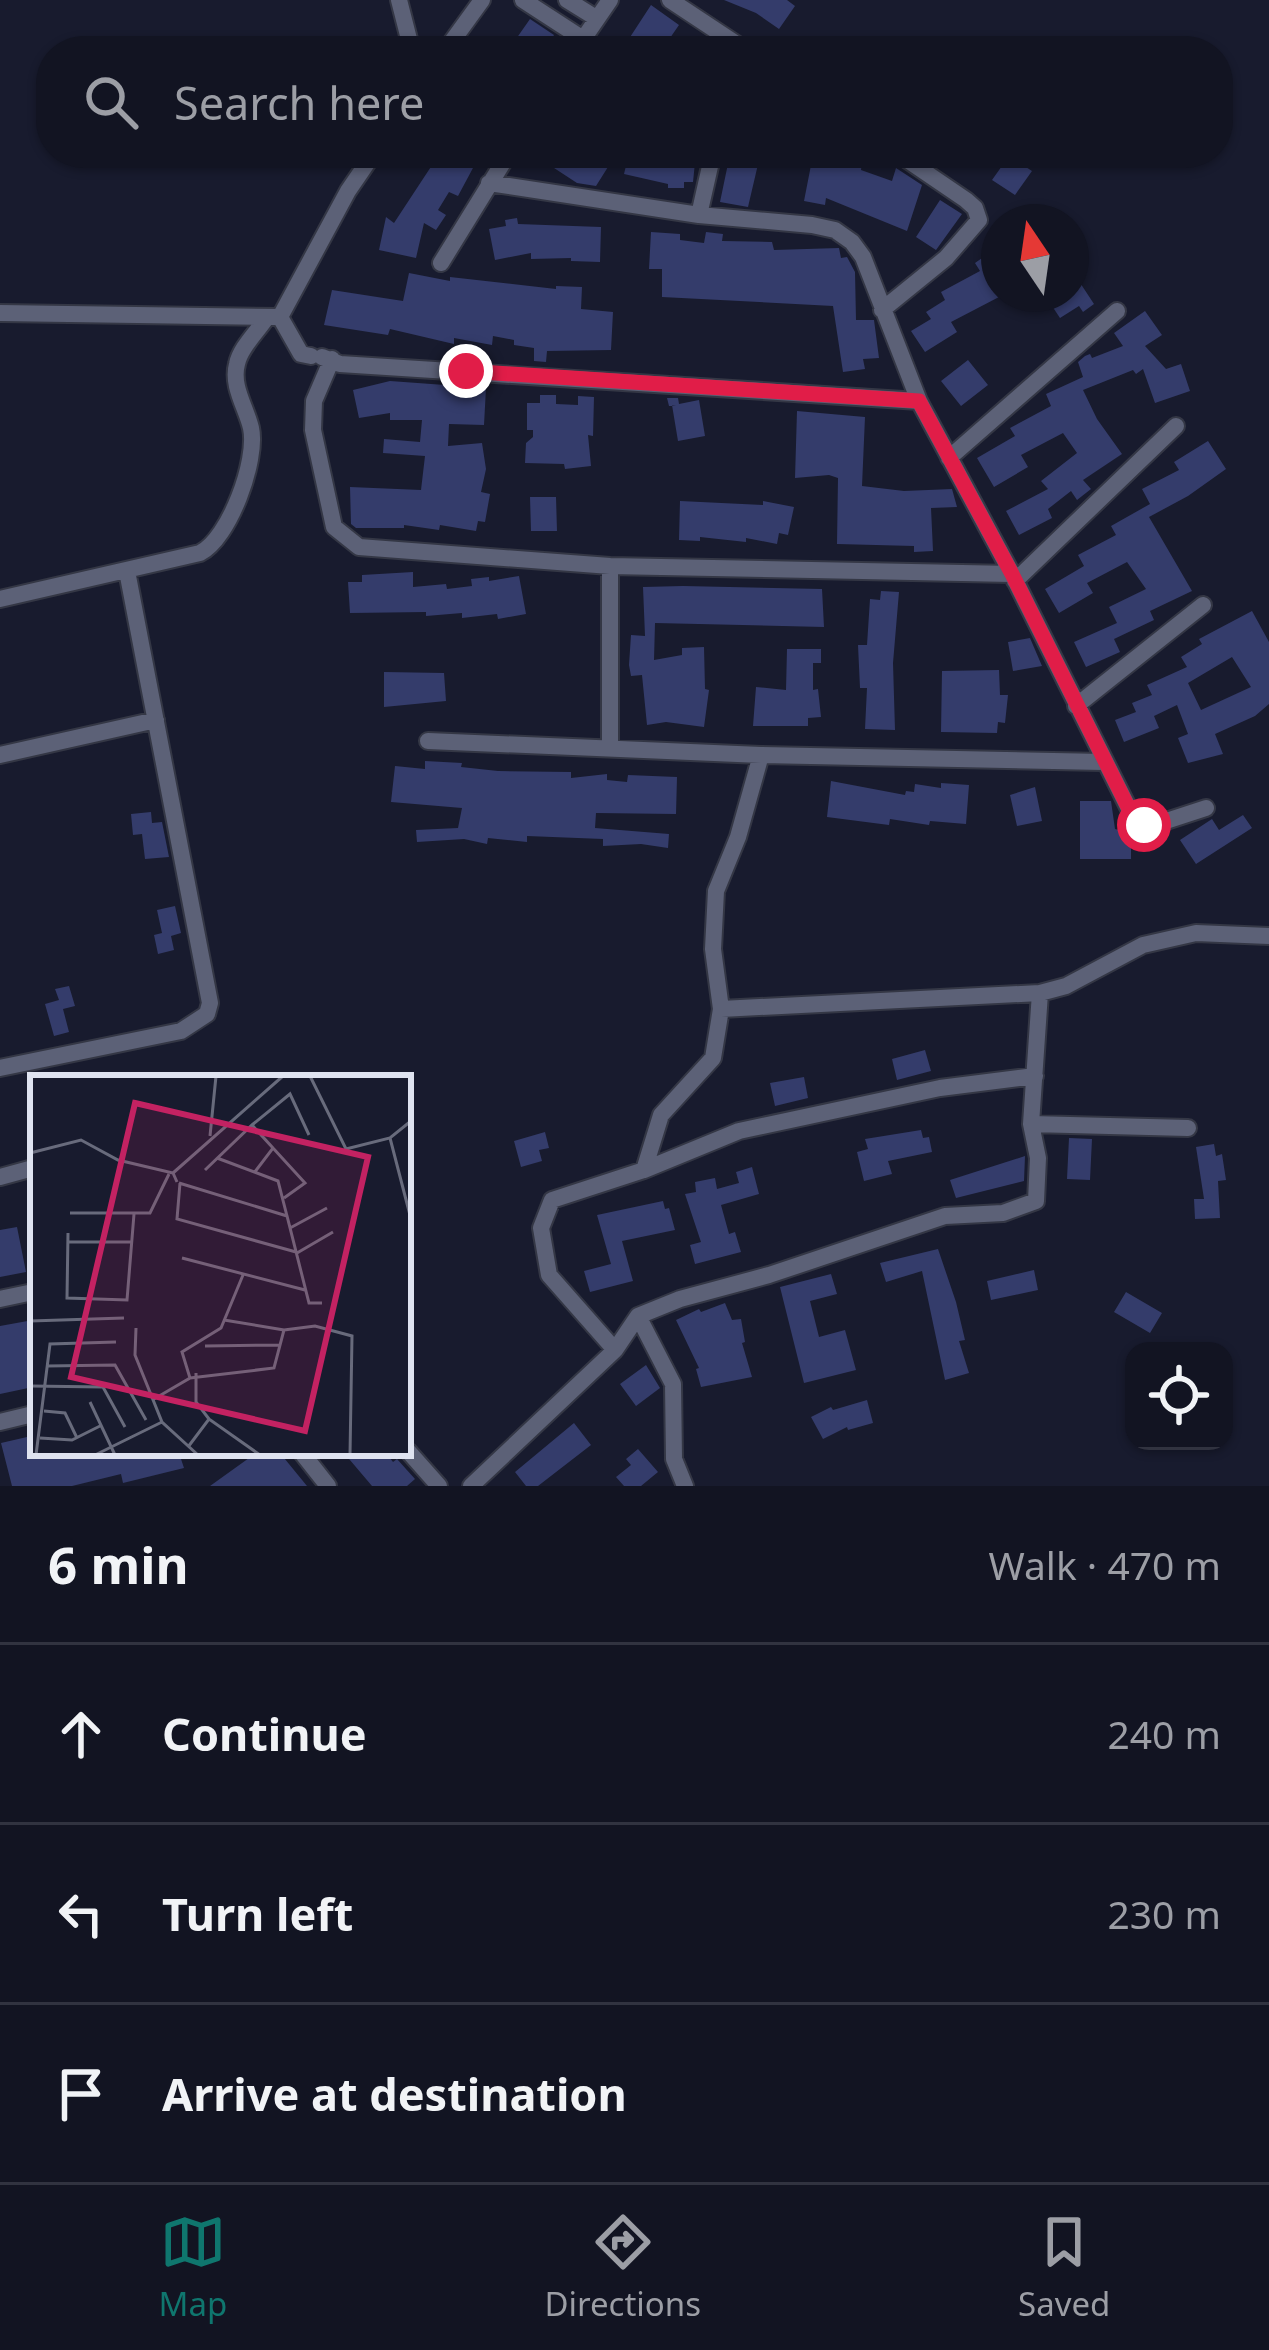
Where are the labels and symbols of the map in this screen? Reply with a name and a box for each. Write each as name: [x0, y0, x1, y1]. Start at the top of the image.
north arrow: [981, 204, 1089, 312]
route end: [439, 344, 493, 398]
route start: [1117, 798, 1171, 852]
inset map: [30, 1075, 411, 1456]

